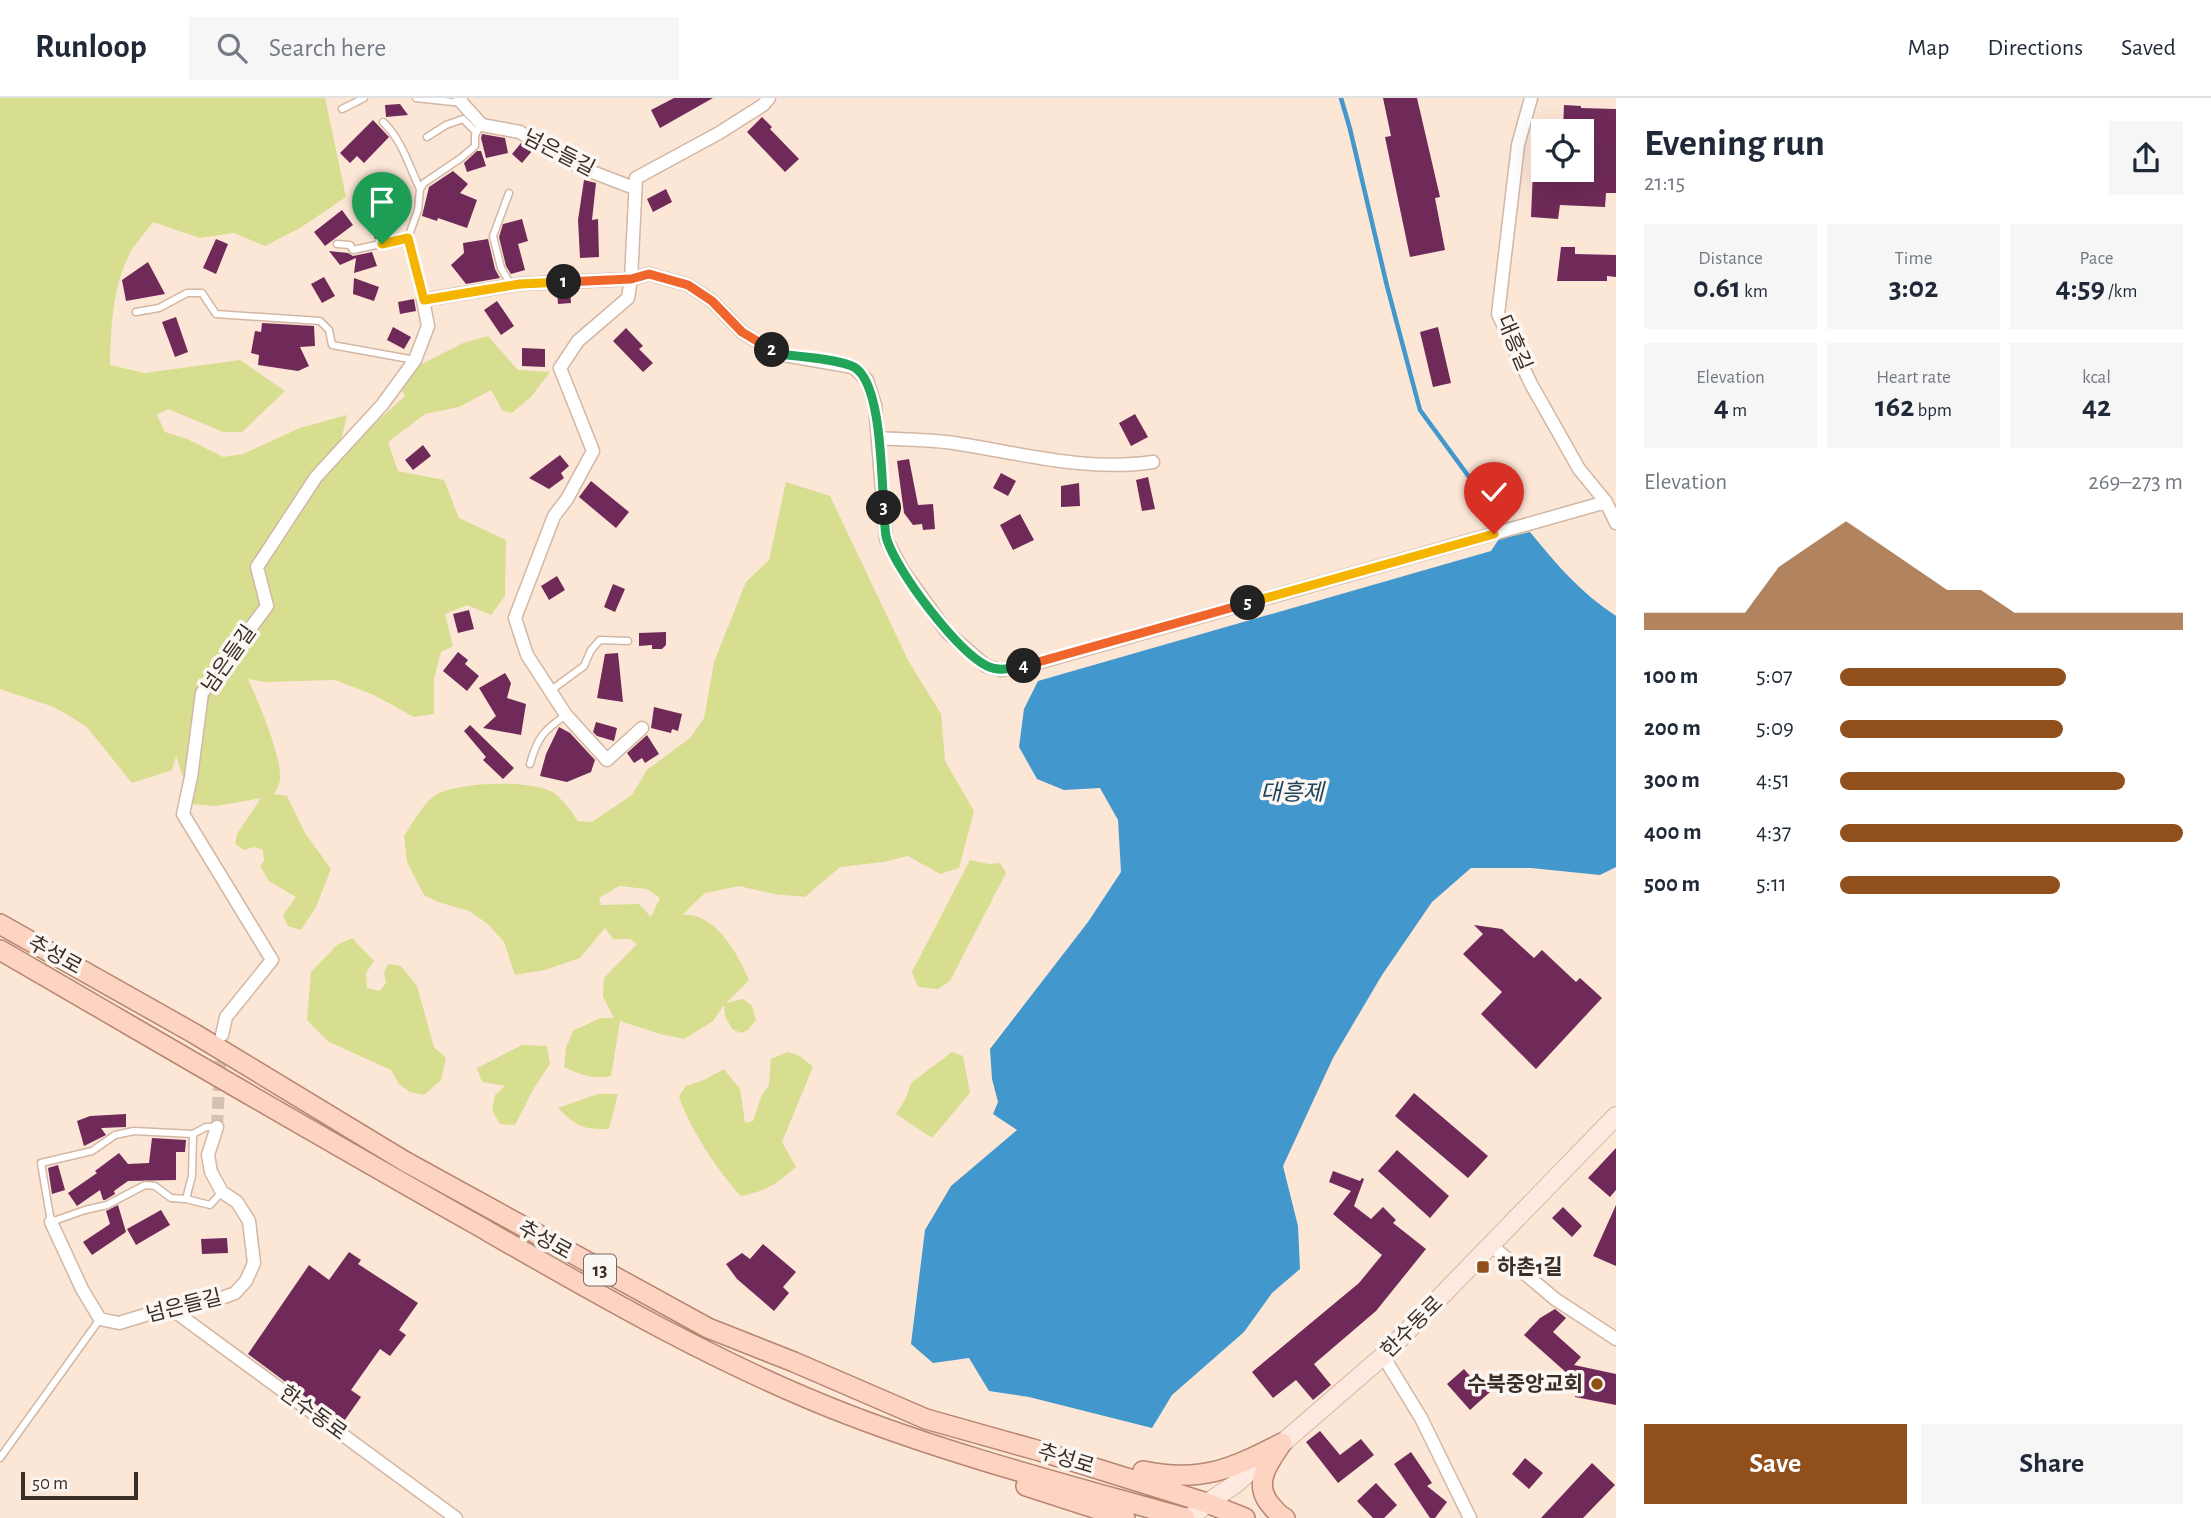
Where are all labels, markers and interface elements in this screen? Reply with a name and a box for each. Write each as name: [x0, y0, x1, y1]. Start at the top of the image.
search box: [189, 17, 679, 80]
icon: search: [213, 29, 251, 67]
text: Runloop: [35, 31, 147, 64]
text: Search here: [269, 35, 386, 61]
text: Map: [1907, 36, 1949, 60]
text: Directions: [1987, 36, 2083, 60]
text: Saved: [2121, 36, 2176, 60]
map controls: [1531, 119, 1594, 182]
button: locate: [1531, 119, 1594, 182]
button: share: [2109, 121, 2183, 195]
street label: 넘은들길: [520, 125, 599, 180]
text: Evening run: [1644, 125, 1825, 163]
pin: [352, 172, 412, 244]
text: 21:15: [1644, 172, 1685, 195]
icon: arrive: [363, 183, 401, 221]
text: Distance: [1698, 249, 1763, 268]
text: Time: [1895, 249, 1932, 268]
text: Pace: [2079, 249, 2114, 268]
pin: 1: [546, 264, 582, 300]
text: 1: [560, 272, 567, 291]
text: 0.61: [1693, 273, 1741, 303]
text: 3:02: [1889, 273, 1938, 303]
text: 4:59: [2056, 273, 2105, 303]
text: km: [1741, 282, 1768, 301]
text: /km: [2105, 282, 2137, 301]
street label: 대흥길: [1493, 312, 1536, 374]
pin: 2: [754, 332, 790, 368]
text: 2: [767, 340, 776, 359]
text: Elevation: [1696, 368, 1765, 387]
text: Heart rate: [1876, 368, 1951, 387]
text: kcal: [2082, 368, 2111, 387]
text: 4: [1714, 392, 1729, 422]
text: 162: [1875, 392, 1914, 422]
text: 42: [2082, 392, 2111, 422]
text: m: [1729, 401, 1747, 420]
text: bpm: [1914, 401, 1952, 420]
pin: [1464, 462, 1524, 534]
text: Elevation: [1644, 471, 1727, 494]
text: 269–273 m: [2088, 471, 2183, 494]
icon: check: [1475, 473, 1513, 511]
pin: 3: [866, 490, 902, 526]
text: 3: [879, 498, 888, 517]
pin: 5: [1230, 586, 1266, 620]
text: 5: [1243, 593, 1252, 612]
street label: 넘은들길: [197, 621, 260, 697]
pin: 4: [1006, 648, 1042, 684]
text: 4: [1019, 656, 1028, 675]
text: 100 m: [1644, 665, 1698, 688]
text: 5:07: [1756, 665, 1793, 688]
text: 200 m: [1644, 717, 1701, 740]
text: 5:09: [1756, 717, 1794, 740]
text: 300 m: [1644, 769, 1700, 792]
text: 4:51: [1756, 769, 1790, 792]
water label: 대흥제: [1260, 780, 1327, 805]
text: 400 m: [1644, 821, 1702, 844]
text: 4:37: [1756, 821, 1791, 844]
text: 500 m: [1644, 873, 1700, 896]
text: 5:11: [1756, 873, 1787, 896]
street label: 추성로: [25, 931, 86, 978]
street label: 추성로: [515, 1216, 576, 1263]
road number: 13: [584, 1254, 616, 1286]
place label: 하촌1길: [1497, 1256, 1563, 1278]
marker: 하촌1길: [1475, 1259, 1491, 1275]
street label: 넘은들길: [144, 1285, 224, 1326]
street label: 한수동로: [1377, 1292, 1447, 1362]
place label: 수북중앙교회: [1467, 1373, 1583, 1395]
marker: 수북중앙교회: [1589, 1376, 1605, 1392]
street label: 한수동로: [276, 1381, 351, 1444]
button: Save: [1644, 1424, 1907, 1504]
button: Share: [1921, 1424, 2183, 1504]
street label: 추성로: [1035, 1440, 1097, 1478]
scale bar: [21, 1469, 138, 1501]
text: 50 m: [32, 1474, 68, 1493]

